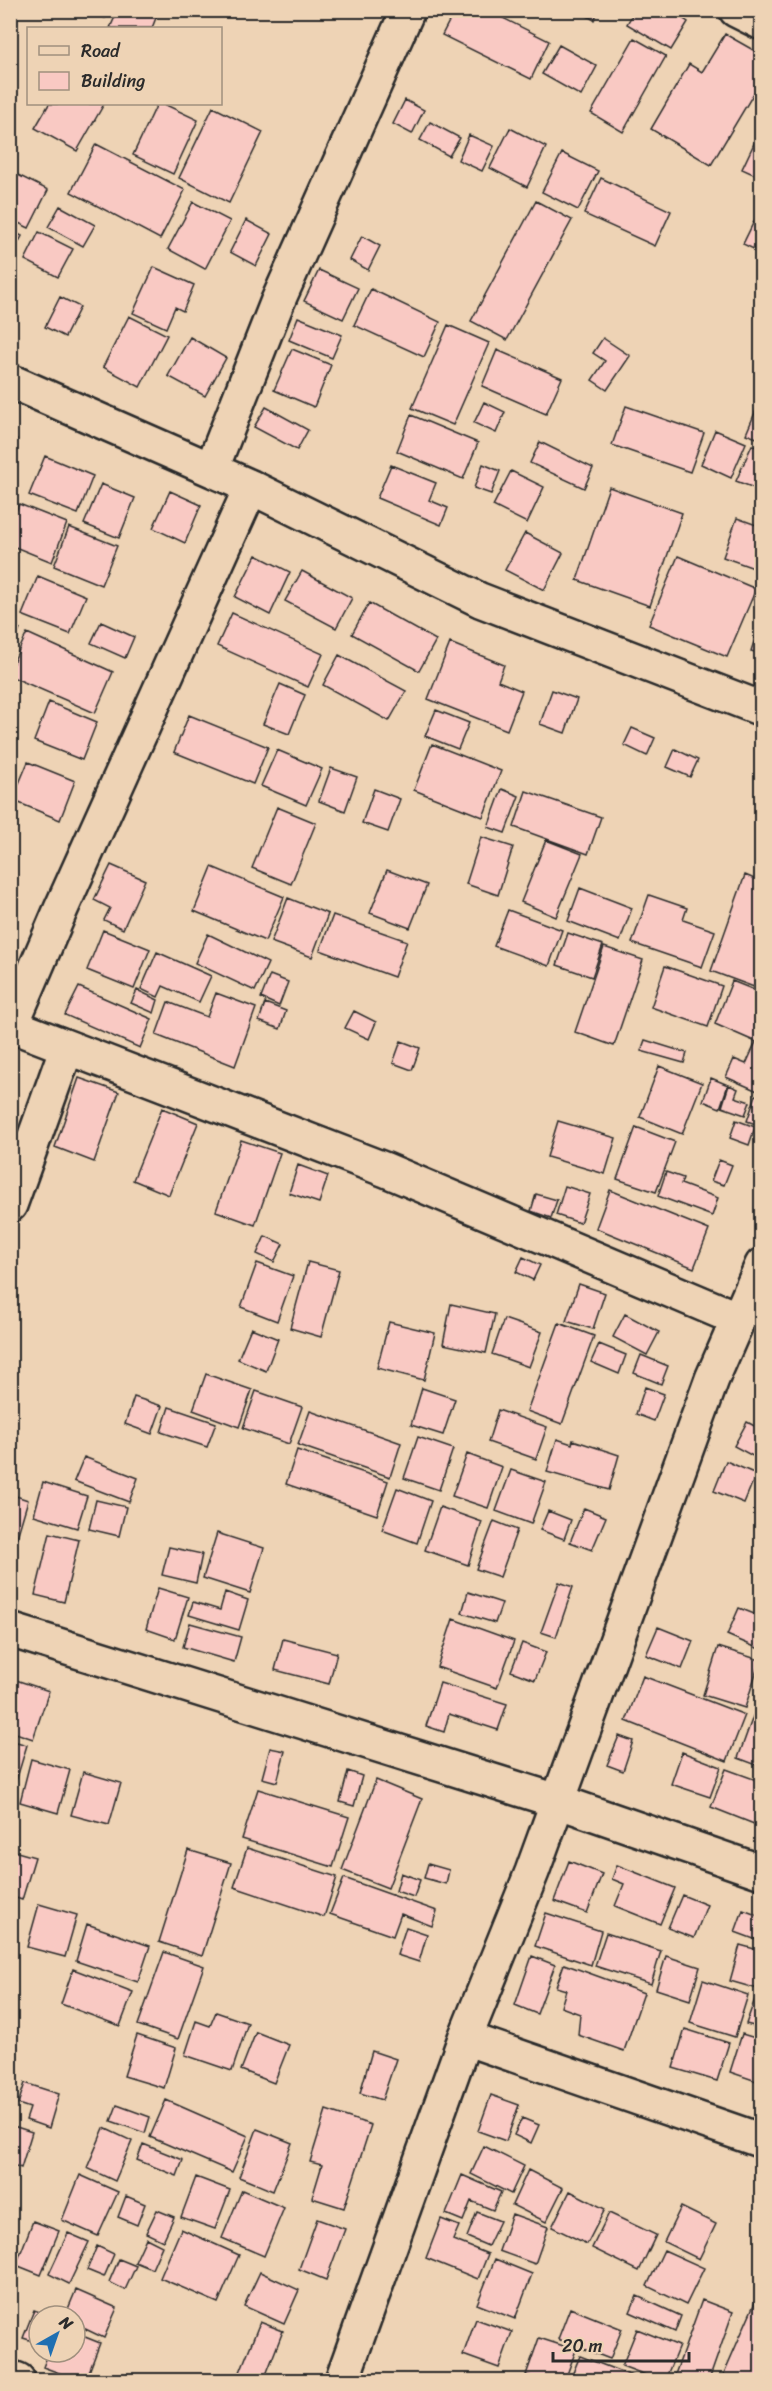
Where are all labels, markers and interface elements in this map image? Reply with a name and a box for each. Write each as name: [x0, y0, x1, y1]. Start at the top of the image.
legend: [27, 27, 222, 105]
text: Road: [81, 35, 121, 67]
text: Building: [81, 65, 145, 97]
north arrow: [27, 2304, 87, 2364]
text: N: [52, 2308, 81, 2338]
scale bar: [553, 2325, 690, 2363]
text: 20 m: [562, 2330, 602, 2362]

